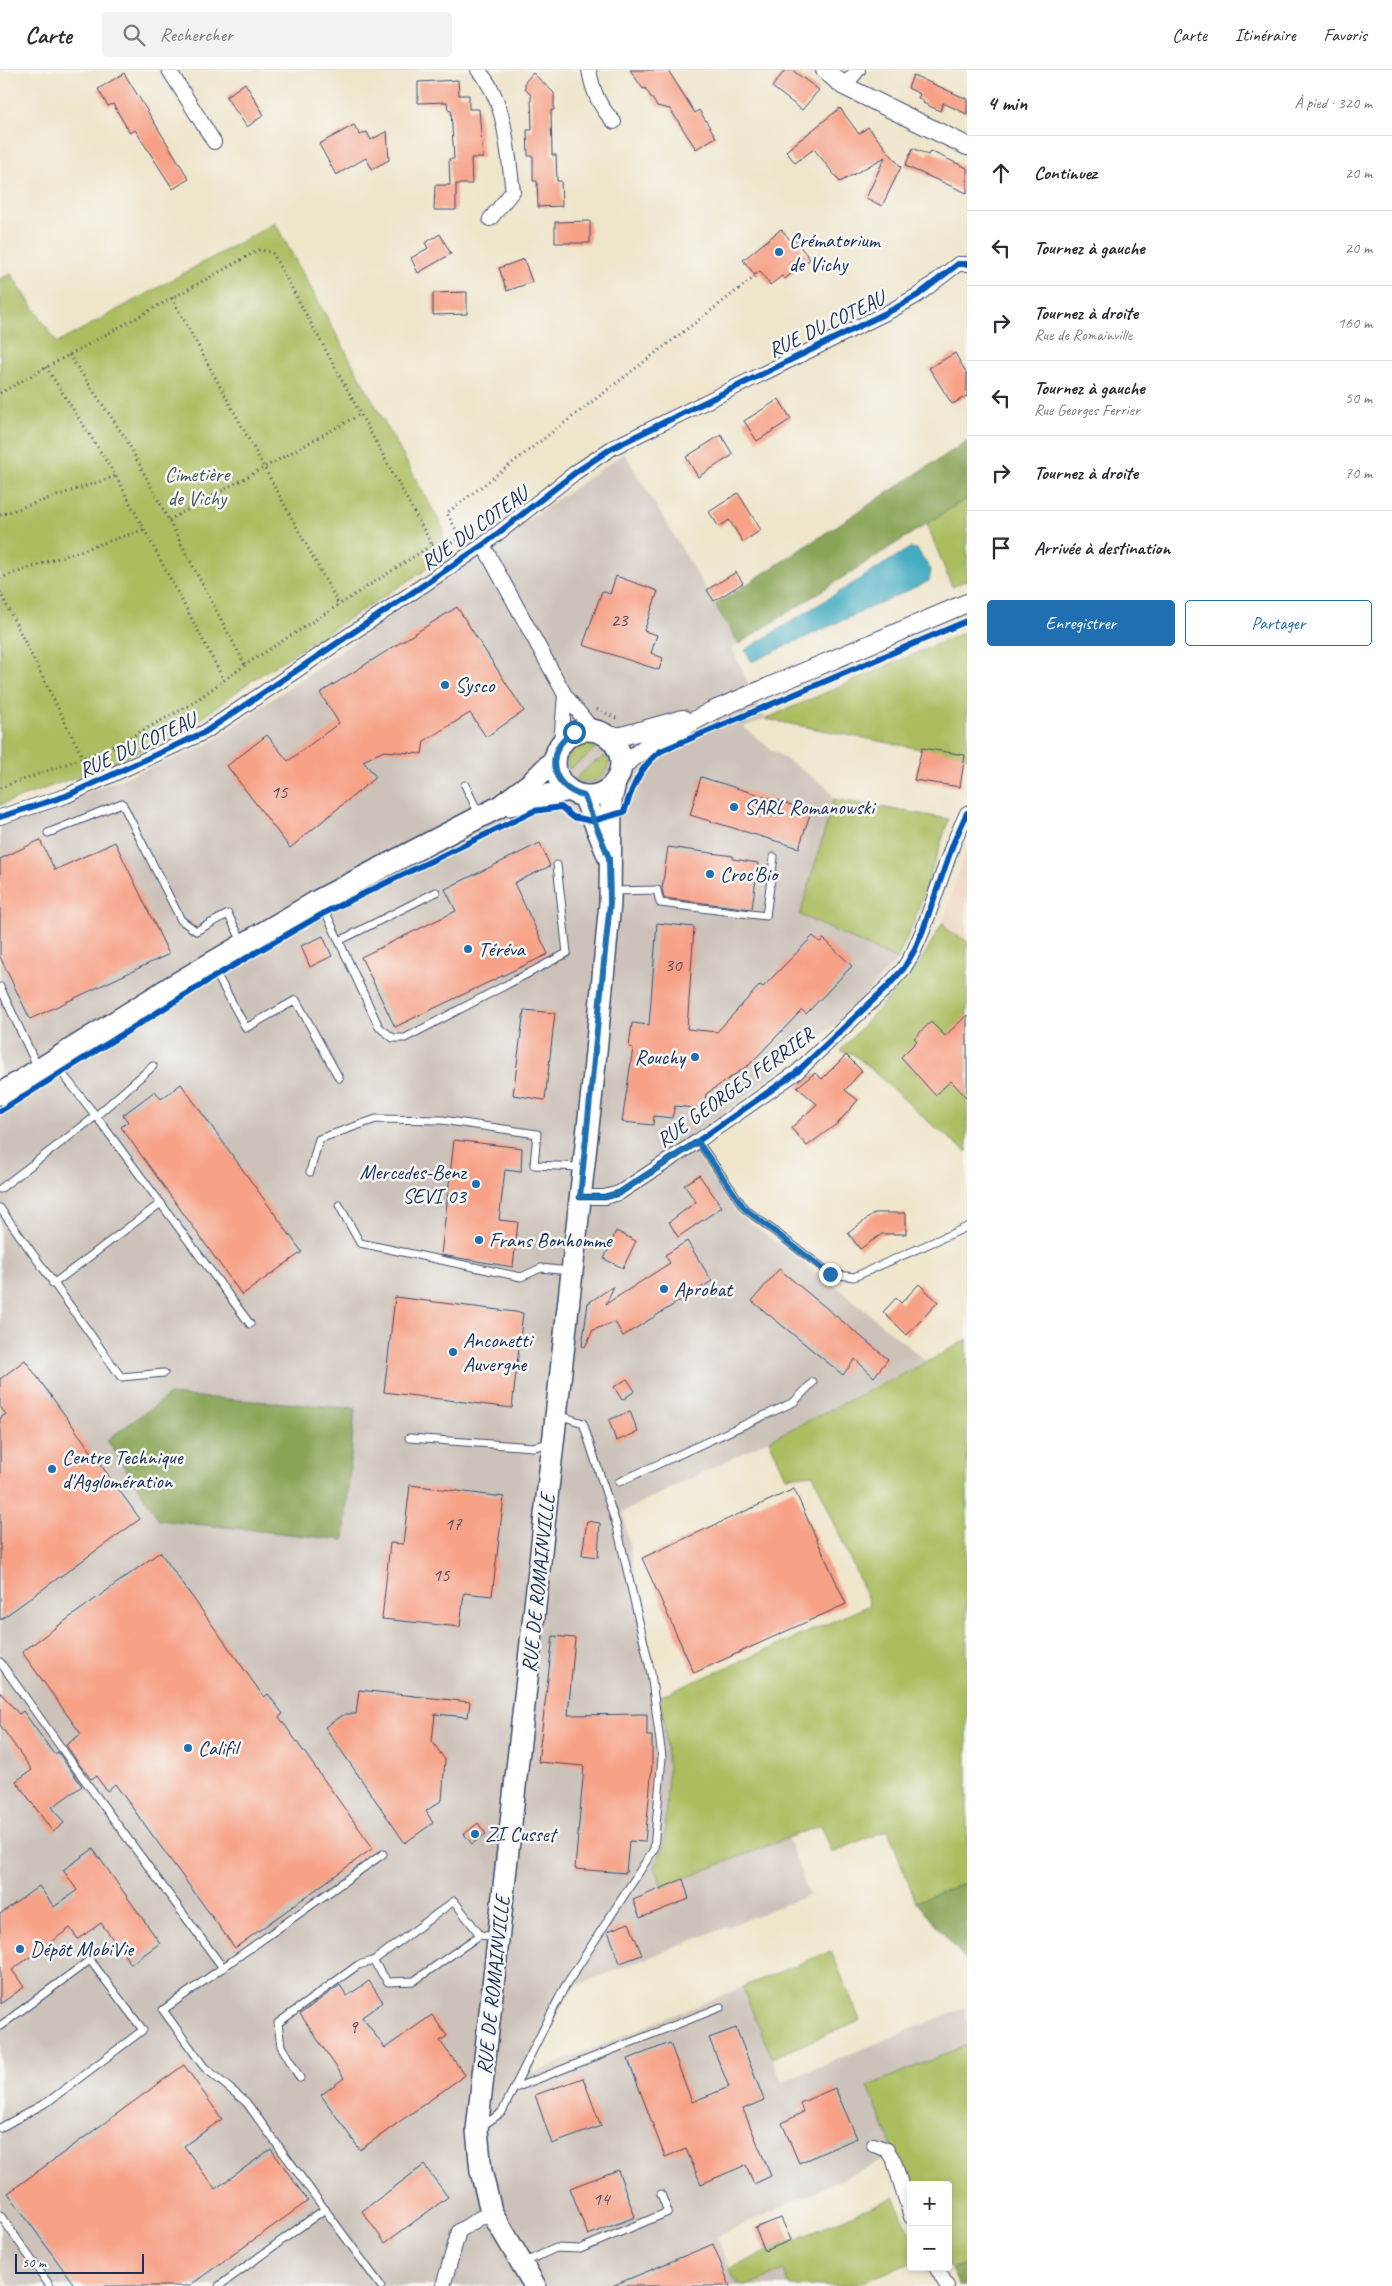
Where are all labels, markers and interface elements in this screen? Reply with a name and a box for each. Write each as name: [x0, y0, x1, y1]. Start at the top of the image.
search box: [102, 12, 452, 57]
text: Carte: [25, 20, 72, 50]
icon: search: [120, 21, 148, 49]
text: Rechercher: [160, 23, 233, 47]
text: Carte: [1172, 24, 1207, 46]
text: Itinéraire: [1235, 24, 1296, 46]
text: Favoris: [1324, 24, 1367, 46]
text: 4 min: [987, 90, 1027, 116]
text: À pied · 320 m: [1294, 93, 1372, 113]
icon: ahead: [987, 159, 1015, 187]
text: Continuez: [1034, 161, 1097, 185]
text: 20 m: [1345, 163, 1372, 183]
place label: Crématorium de Vichy: [789, 227, 882, 277]
icon: left: [987, 234, 1015, 262]
text: Tournez à gauche: [1034, 236, 1145, 260]
text: 20 m: [1345, 238, 1372, 258]
marker: Crématorium de Vichy: [773, 246, 785, 258]
street label: RUE DU COTEAU: [764, 283, 892, 363]
text: Tournez à droite: [1034, 301, 1138, 325]
icon: right: [987, 309, 1015, 337]
text: 160 m: [1338, 313, 1372, 333]
text: Rue de Romainville: [1034, 325, 1132, 345]
text: Tournez à gauche: [1034, 376, 1145, 400]
icon: left: [987, 384, 1015, 412]
text: 50 m: [1345, 388, 1372, 408]
text: Rue Georges Ferrier: [1034, 400, 1140, 420]
icon: right: [987, 459, 1015, 487]
park label: Cimetière de Vichy: [165, 461, 231, 511]
text: Tournez à droite: [1034, 461, 1138, 485]
text: 70 m: [1345, 463, 1372, 483]
street label: RUE DU COTEAU: [415, 478, 536, 575]
icon: arrive: [987, 534, 1015, 562]
text: Arrivée à destination: [1034, 536, 1170, 560]
button: Enregistrer: [987, 600, 1175, 646]
button: Partager: [1185, 600, 1372, 646]
house number: 23: [610, 608, 629, 632]
place label: Sysco: [455, 672, 496, 698]
marker: Sysco: [439, 679, 451, 691]
street label: RUE DU COTEAU: [75, 705, 203, 783]
route start: [563, 721, 586, 744]
house number: 15: [270, 780, 289, 804]
place label: SARL Romanowski: [744, 794, 877, 820]
marker: SARL Romanowski: [728, 801, 740, 813]
place label: Croc'Bio: [720, 861, 780, 887]
marker: Croc'Bio: [704, 868, 716, 880]
place label: Téréva: [478, 936, 527, 962]
marker: Téréva: [462, 943, 474, 955]
house number: 30: [664, 953, 683, 977]
street label: RUE GEORGES FERRIER: [651, 1020, 820, 1153]
place label: Rouchy: [635, 1044, 687, 1070]
marker: Rouchy: [689, 1051, 701, 1063]
place label: Mercedes-Benz SEVI 03: [359, 1159, 468, 1209]
marker: Mercedes-Benz SEVI 03: [470, 1178, 482, 1190]
place label: Frans Bonhomme: [489, 1227, 614, 1253]
marker: Frans Bonhomme: [473, 1234, 485, 1246]
route end: [819, 1263, 842, 1286]
place label: Aprobat: [674, 1276, 734, 1302]
marker: Aprobat: [658, 1283, 670, 1295]
place label: Anconetti Auvergne: [463, 1327, 535, 1377]
marker: Anconetti Auvergne: [447, 1346, 459, 1358]
place label: Centre Technique d'Agglomération: [62, 1444, 184, 1494]
marker: Centre Technique d'Agglomération: [46, 1463, 58, 1475]
street label: RUE DE ROMAINVILLE: [516, 1490, 561, 1674]
house number: 17: [444, 1512, 463, 1536]
house number: 15: [432, 1563, 451, 1587]
place label: Califil: [198, 1735, 241, 1761]
marker: Califil: [182, 1742, 194, 1754]
place label: ZI Cusset: [485, 1821, 558, 1847]
marker: ZI Cusset: [469, 1828, 481, 1840]
street label: RUE DE ROMAINVILLE: [471, 1892, 516, 2076]
place label: Dépôt MobiVie: [30, 1936, 135, 1962]
marker: Dépôt MobiVie: [14, 1943, 26, 1955]
house number: 9: [349, 2015, 359, 2039]
map controls: [907, 2181, 952, 2271]
button: +: [907, 2181, 952, 2226]
house number: 14: [592, 2187, 612, 2211]
button: −: [907, 2226, 952, 2271]
scale bar: [15, 2251, 144, 2274]
text: 50 m: [22, 2254, 46, 2271]

